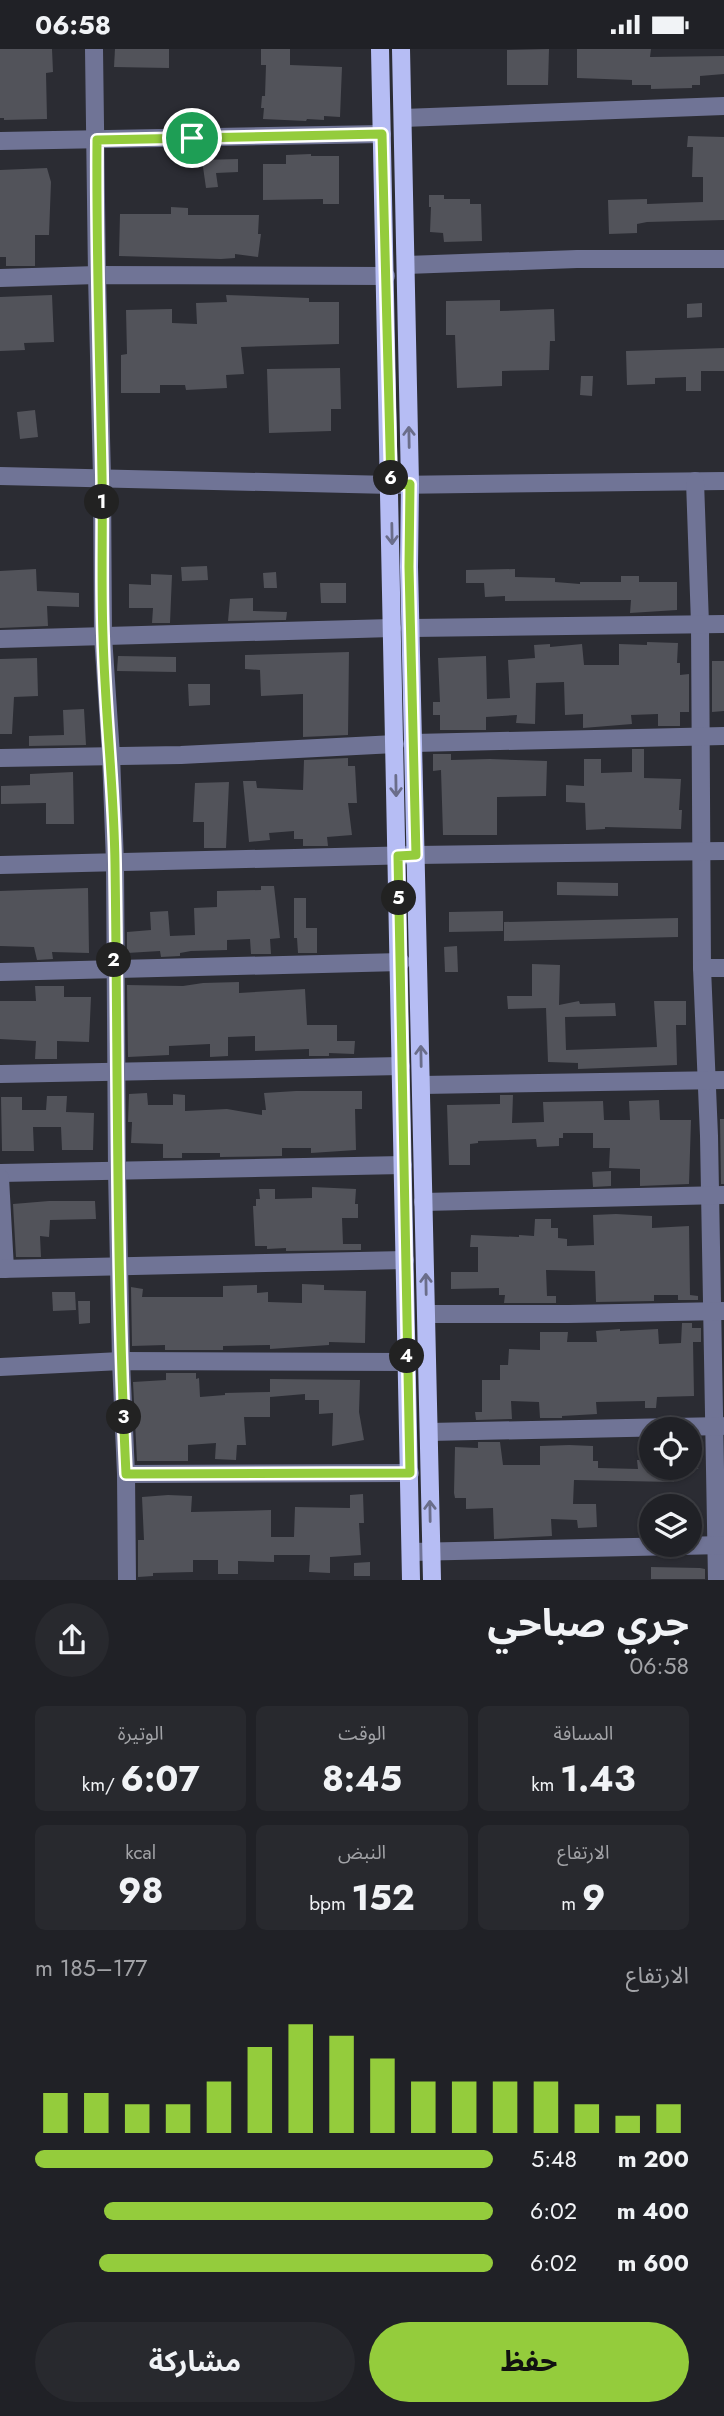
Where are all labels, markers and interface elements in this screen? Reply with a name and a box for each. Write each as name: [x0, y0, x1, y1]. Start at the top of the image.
text: 06:58: [35, 6, 111, 44]
pin: [162, 108, 222, 168]
icon: arrive: [173, 119, 211, 157]
one-way arrow: [402, 426, 416, 449]
pin: 6: [374, 461, 408, 495]
text: 6: [384, 464, 397, 491]
pin: 1: [84, 484, 119, 519]
text: 1: [97, 488, 106, 515]
one-way arrow: [385, 522, 398, 545]
one-way arrow: [389, 774, 403, 797]
pin: 5: [382, 881, 416, 915]
text: 5: [392, 884, 405, 911]
pin: 2: [96, 943, 132, 977]
text: 2: [107, 946, 120, 973]
one-way arrow: [415, 1045, 428, 1068]
one-way arrow: [419, 1273, 432, 1296]
pin: 4: [390, 1339, 424, 1373]
text: 4: [400, 1342, 413, 1369]
pin: 3: [106, 1399, 142, 1435]
text: 3: [118, 1403, 129, 1430]
map controls: [639, 1417, 702, 1557]
button: locate: [639, 1417, 702, 1480]
button: layers: [639, 1494, 702, 1557]
one-way arrow: [424, 1500, 437, 1523]
text: جري صباحي: [487, 1595, 689, 1650]
button: share: [35, 1603, 109, 1677]
text: 06:58: [630, 1649, 689, 1683]
text: الوتيرة: [118, 1720, 164, 1747]
text: الوقت: [338, 1720, 386, 1747]
text: المسافة: [553, 1720, 613, 1747]
text: 6:07: [121, 1754, 200, 1804]
text: 8:45: [322, 1754, 402, 1804]
text: 1.43: [560, 1754, 635, 1804]
text: /km: [82, 1771, 121, 1798]
text: km: [531, 1771, 560, 1798]
text: kcal: [125, 1839, 156, 1866]
text: النبض: [338, 1839, 386, 1866]
text: الارتفاع: [557, 1839, 609, 1866]
text: 98: [118, 1866, 163, 1916]
text: 152: [351, 1873, 415, 1923]
text: 9: [582, 1873, 605, 1923]
text: bpm: [309, 1890, 351, 1917]
text: m: [561, 1890, 582, 1917]
text: 177–185 m: [35, 1951, 147, 1985]
text: الارتفاع: [626, 1958, 689, 1992]
text: 5:48: [531, 2142, 577, 2176]
text: 200 m: [618, 2142, 689, 2176]
text: 6:02: [530, 2194, 577, 2228]
text: 400 m: [617, 2194, 689, 2228]
text: 6:02: [530, 2246, 577, 2280]
text: 600 m: [617, 2246, 689, 2280]
button: مشاركة: [35, 2322, 355, 2402]
button: حفظ: [369, 2322, 689, 2402]

